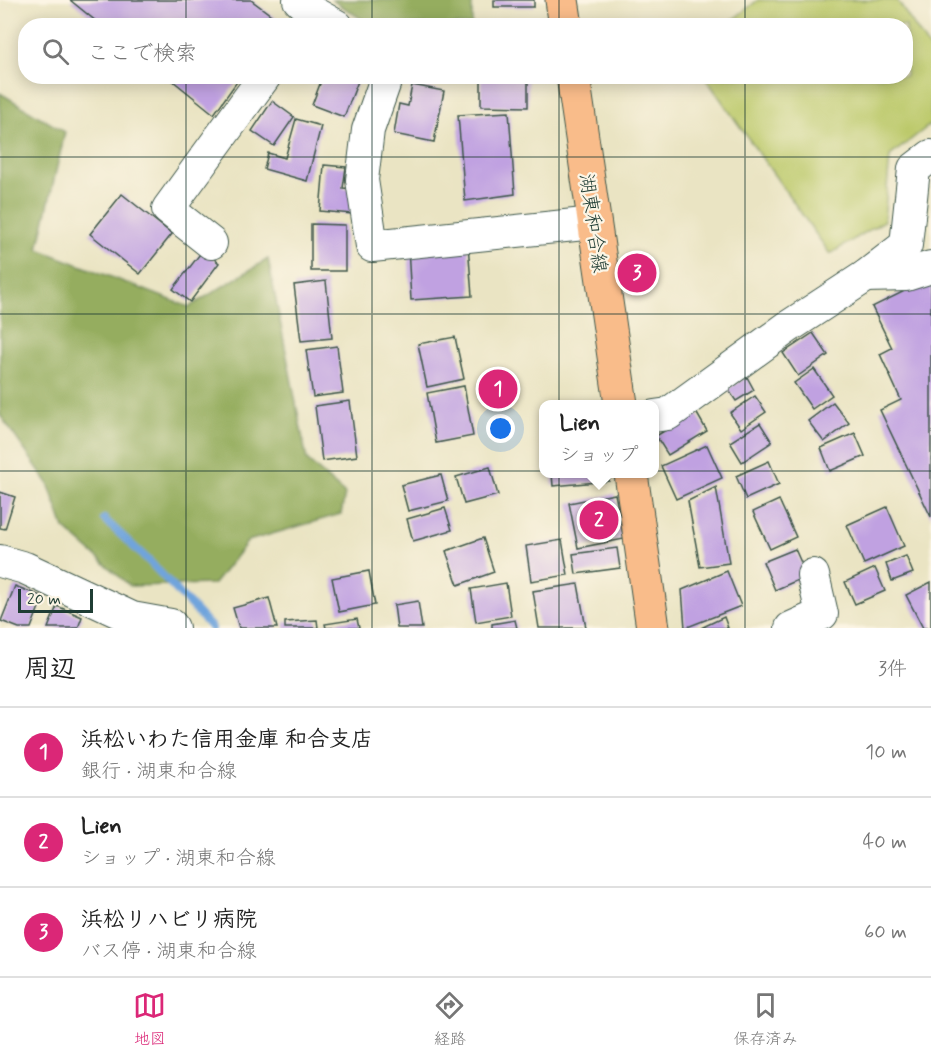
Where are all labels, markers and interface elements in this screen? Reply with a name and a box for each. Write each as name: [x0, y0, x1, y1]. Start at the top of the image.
search box: [18, 18, 913, 84]
icon: search: [39, 35, 72, 68]
text: ここで検索: [87, 40, 197, 68]
street label: 湖東和合線: [572, 172, 613, 275]
pin: 3: [618, 250, 656, 296]
pin: 1: [478, 366, 518, 412]
popup: [539, 400, 659, 478]
text: Lien: [559, 410, 600, 438]
your location: [486, 414, 515, 443]
text: ショップ: [559, 442, 639, 469]
pin: 2: [580, 498, 618, 542]
scale bar: [18, 586, 93, 614]
text: 20 m: [27, 589, 61, 610]
text: 周辺: [24, 653, 76, 687]
text: 3件: [878, 656, 907, 683]
text: 浜松いわた信用金庫 和合支店: [81, 726, 373, 754]
text: 1: [39, 739, 48, 766]
text: 10 m: [865, 739, 907, 766]
text: 銀行 · 湖東和合線: [81, 758, 236, 785]
text: Lien: [81, 813, 122, 841]
text: 2: [39, 829, 48, 856]
text: 40 m: [863, 829, 907, 856]
text: ショップ · 湖東和合線: [81, 845, 276, 872]
text: 浜松リハビリ病院: [81, 906, 257, 934]
text: 3: [39, 919, 48, 946]
text: 60 m: [864, 919, 907, 946]
text: バス停 · 湖東和合線: [81, 938, 256, 965]
tab: 地図: [133, 989, 166, 1050]
tab: 経路: [433, 989, 466, 1050]
tab: 保存済み: [733, 989, 797, 1050]

